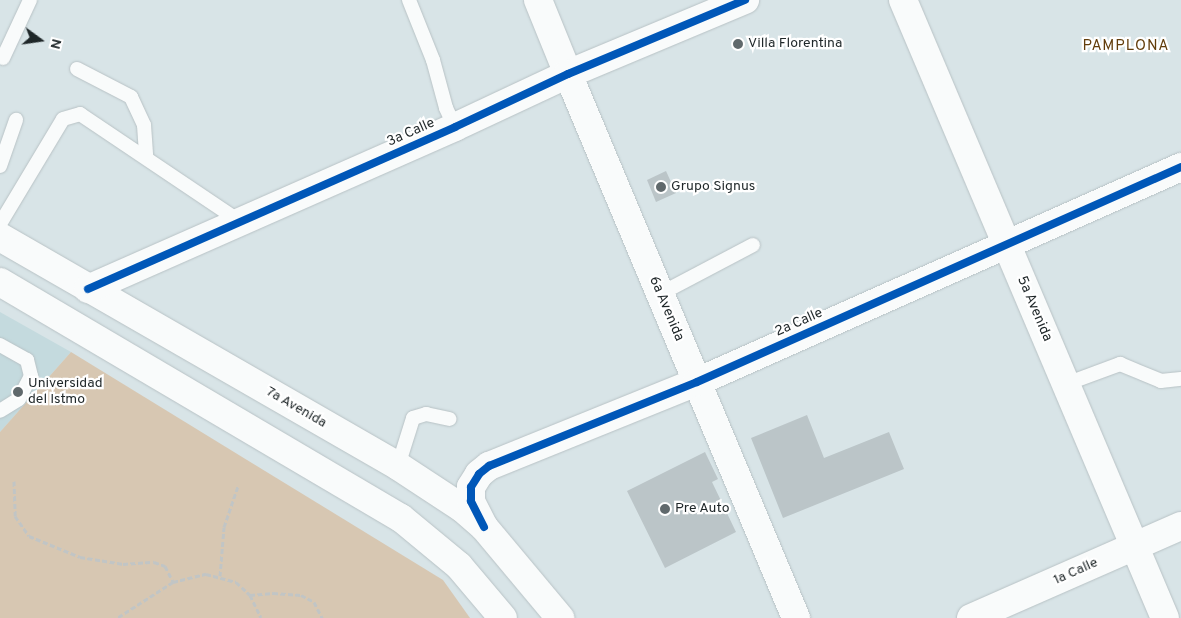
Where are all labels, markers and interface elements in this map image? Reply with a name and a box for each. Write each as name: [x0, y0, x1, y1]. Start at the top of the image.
north arrow: [15, 15, 65, 65]
place label: Villa Florentina: [748, 36, 842, 52]
text: N: [46, 37, 65, 51]
marker: Villa Florentina: [732, 38, 744, 50]
district label: PAMPLONA: [1081, 38, 1171, 56]
street label: 3a Calle: [385, 115, 437, 151]
place label: Grupo Signus: [671, 179, 755, 195]
marker: Grupo Signus: [655, 181, 667, 193]
street label: 6a Avenida: [645, 274, 687, 344]
street label: 5a Avenida: [1013, 274, 1055, 344]
street label: 2a Calle: [773, 305, 825, 341]
place label: Universidad del Istmo: [28, 376, 103, 408]
street label: 7a Avenida: [262, 384, 330, 432]
marker: Universidad del Istmo: [12, 386, 24, 398]
place label: Pre Auto: [675, 501, 730, 517]
marker: Pre Auto: [659, 503, 671, 515]
street label: 1a Calle: [1051, 555, 1101, 589]

